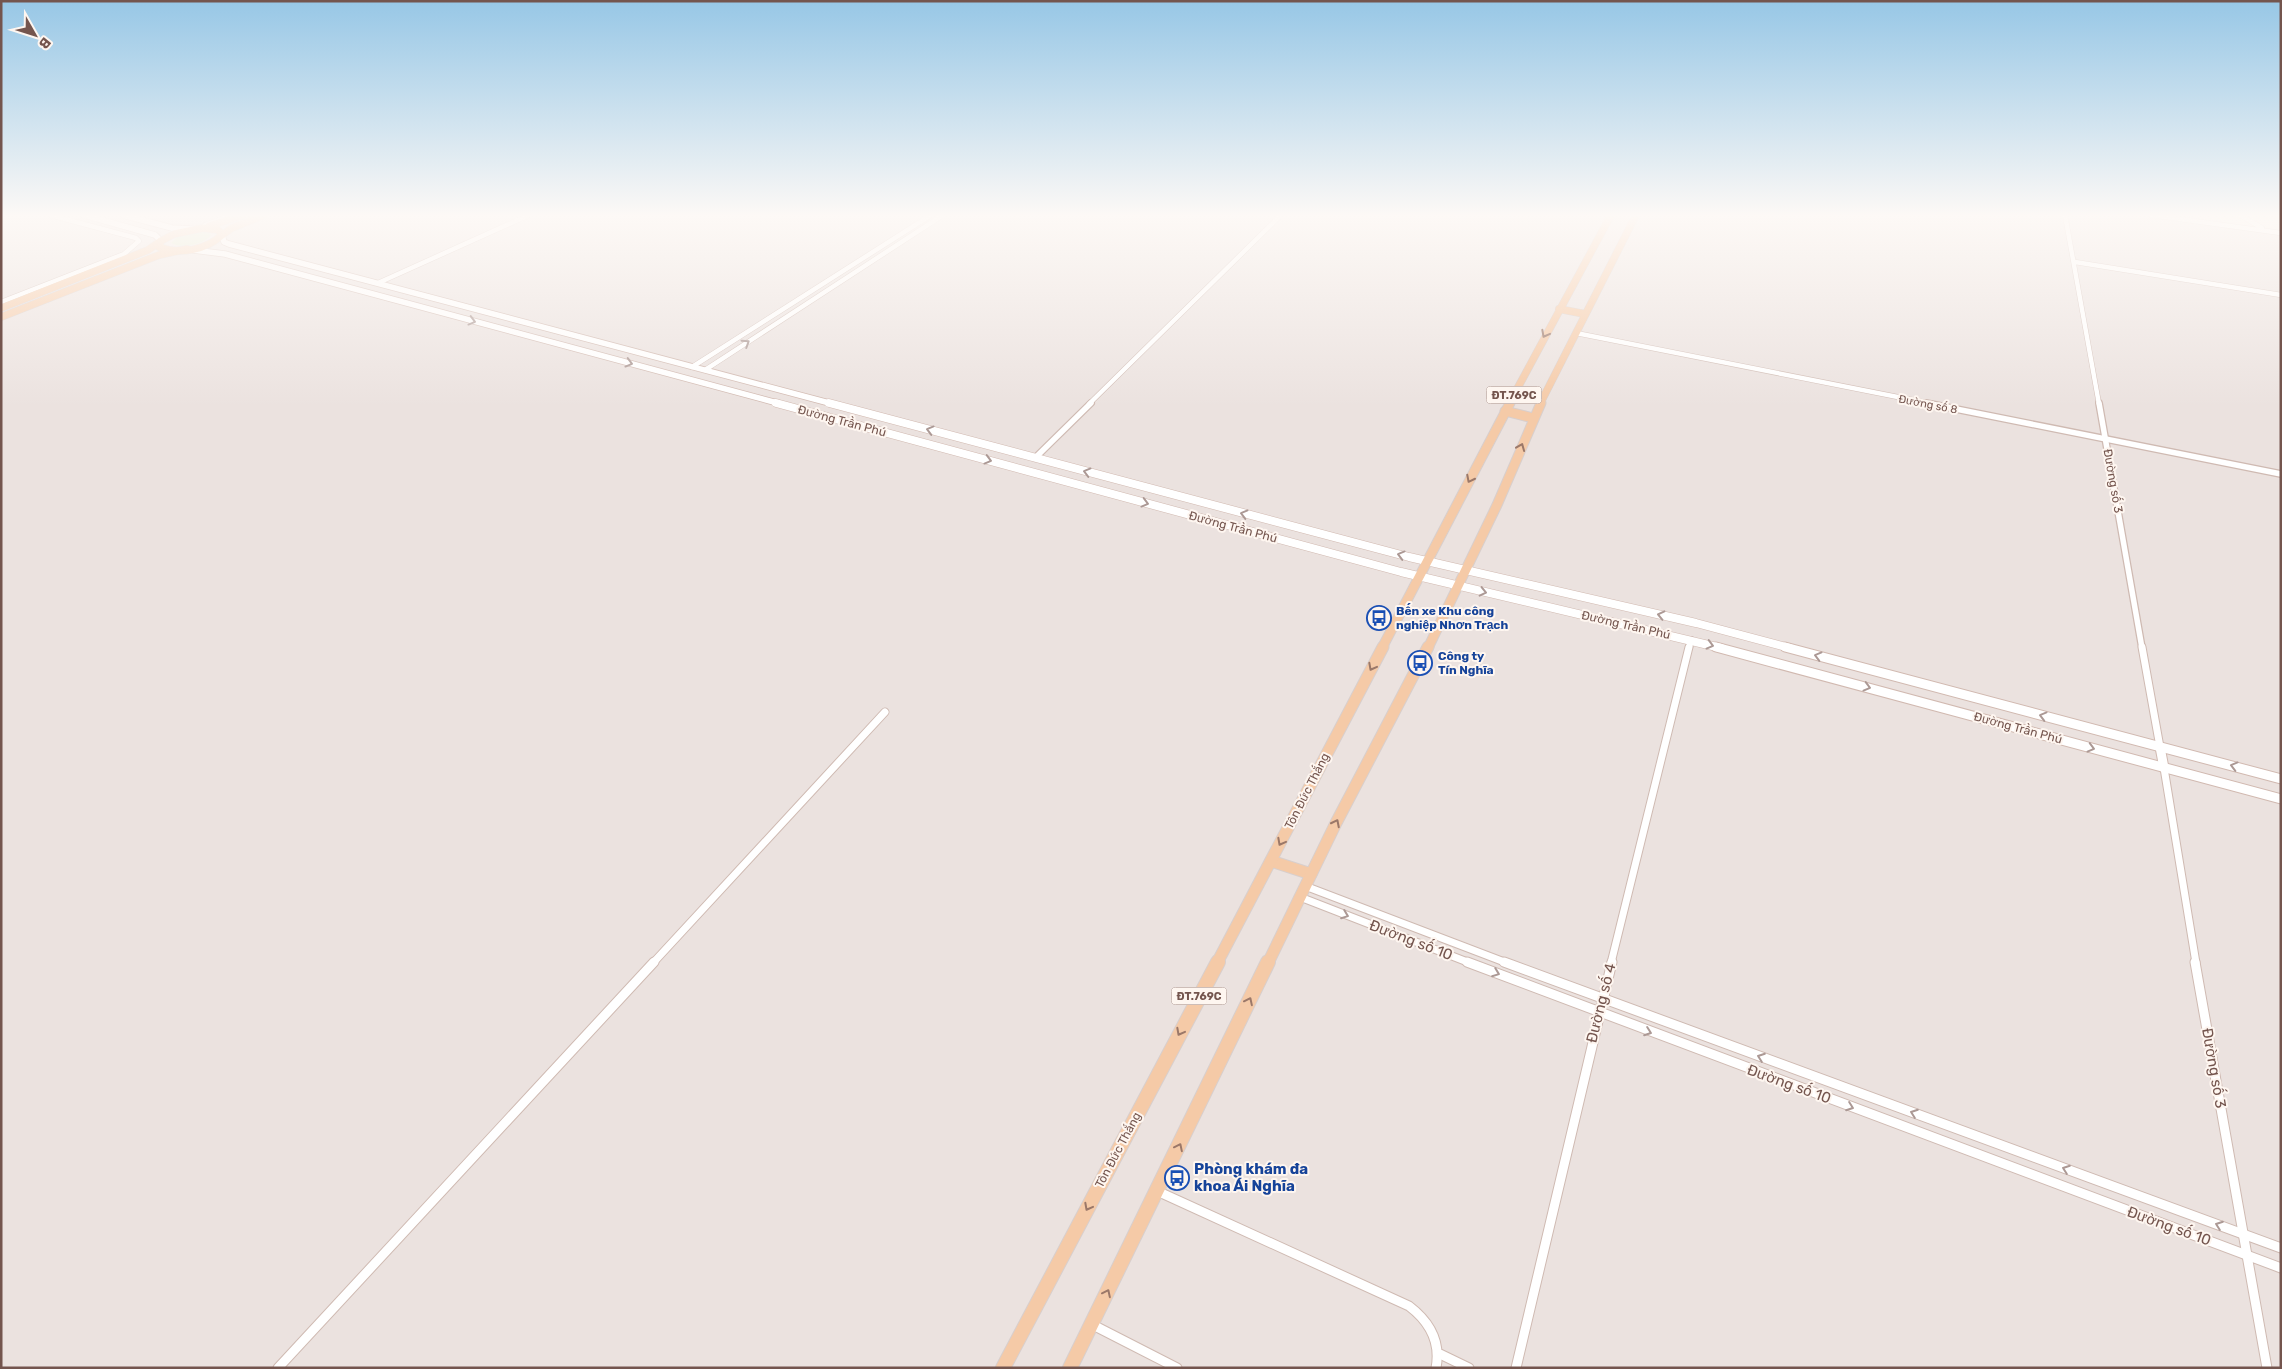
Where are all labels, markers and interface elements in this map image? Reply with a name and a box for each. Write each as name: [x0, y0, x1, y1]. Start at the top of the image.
north arrow: [10, 10, 60, 60]
text: B: [35, 34, 54, 52]
one-way arrow: [467, 315, 476, 326]
one-way arrow: [1542, 329, 1552, 338]
one-way arrow: [740, 340, 749, 350]
one-way arrow: [624, 358, 632, 368]
road number: ĐT.769C: [1486, 386, 1542, 404]
street label: Đường số 8: [1897, 391, 1959, 417]
street label: Đường Trần Phú: [796, 402, 888, 440]
one-way arrow: [925, 425, 934, 436]
one-way arrow: [1515, 443, 1525, 452]
street label: Đường số 3: [2100, 448, 2126, 514]
one-way arrow: [984, 455, 992, 465]
one-way arrow: [1082, 467, 1091, 478]
one-way arrow: [1466, 473, 1476, 482]
one-way arrow: [1141, 497, 1150, 508]
street label: Đường Trần Phú: [1187, 508, 1279, 546]
one-way arrow: [1240, 509, 1249, 519]
one-way arrow: [1397, 550, 1406, 561]
one-way arrow: [1479, 586, 1488, 597]
place label: Bến xe Khu công nghiệp Nhơn Trạch: [1396, 603, 1508, 632]
bus stop icon: Bến xe Khu công nghiệp Nhơn Trạch: [1366, 605, 1392, 631]
street label: Đường Trần Phú: [1580, 607, 1672, 642]
one-way arrow: [1656, 610, 1665, 621]
one-way arrow: [1705, 639, 1713, 649]
place label: Công ty Tín Nghĩa: [1438, 649, 1494, 677]
bus stop icon: Công ty Tín Nghĩa: [1407, 650, 1433, 676]
one-way arrow: [1814, 651, 1823, 662]
one-way arrow: [1368, 662, 1378, 671]
one-way arrow: [1862, 681, 1871, 692]
street label: Đường Trần Phú: [1972, 709, 2064, 747]
one-way arrow: [2038, 711, 2047, 722]
one-way arrow: [2087, 742, 2096, 753]
street label: Tôn Đức Thắng: [1281, 750, 1332, 831]
one-way arrow: [2230, 762, 2238, 772]
one-way arrow: [1330, 819, 1340, 828]
one-way arrow: [1277, 837, 1287, 846]
one-way arrow: [1340, 908, 1349, 919]
street label: Đường số 10: [1367, 916, 1455, 964]
street label: Đường số 4: [1582, 961, 1620, 1045]
one-way arrow: [1492, 968, 1500, 978]
road number: ĐT.769C: [1172, 988, 1226, 1004]
one-way arrow: [1243, 997, 1253, 1006]
one-way arrow: [1643, 1025, 1652, 1036]
one-way arrow: [1176, 1027, 1186, 1036]
street label: Đường số 3: [2198, 1027, 2230, 1109]
one-way arrow: [1757, 1053, 1766, 1063]
street label: Đường số 10: [1745, 1060, 1833, 1107]
one-way arrow: [1845, 1101, 1853, 1111]
one-way arrow: [1910, 1109, 1918, 1119]
street label: Tôn Đức Thắng: [1092, 1110, 1144, 1190]
one-way arrow: [1172, 1143, 1183, 1152]
place label: Phòng khám đa khoa Ái Nghĩa: [1194, 1160, 1308, 1195]
bus stop icon: Phòng khám đa khoa Ái Nghĩa: [1164, 1165, 1190, 1191]
one-way arrow: [2062, 1165, 2071, 1175]
one-way arrow: [1084, 1202, 1094, 1211]
street label: Đường số 10: [2125, 1202, 2213, 1249]
one-way arrow: [2215, 1221, 2223, 1231]
one-way arrow: [1101, 1289, 1111, 1298]

